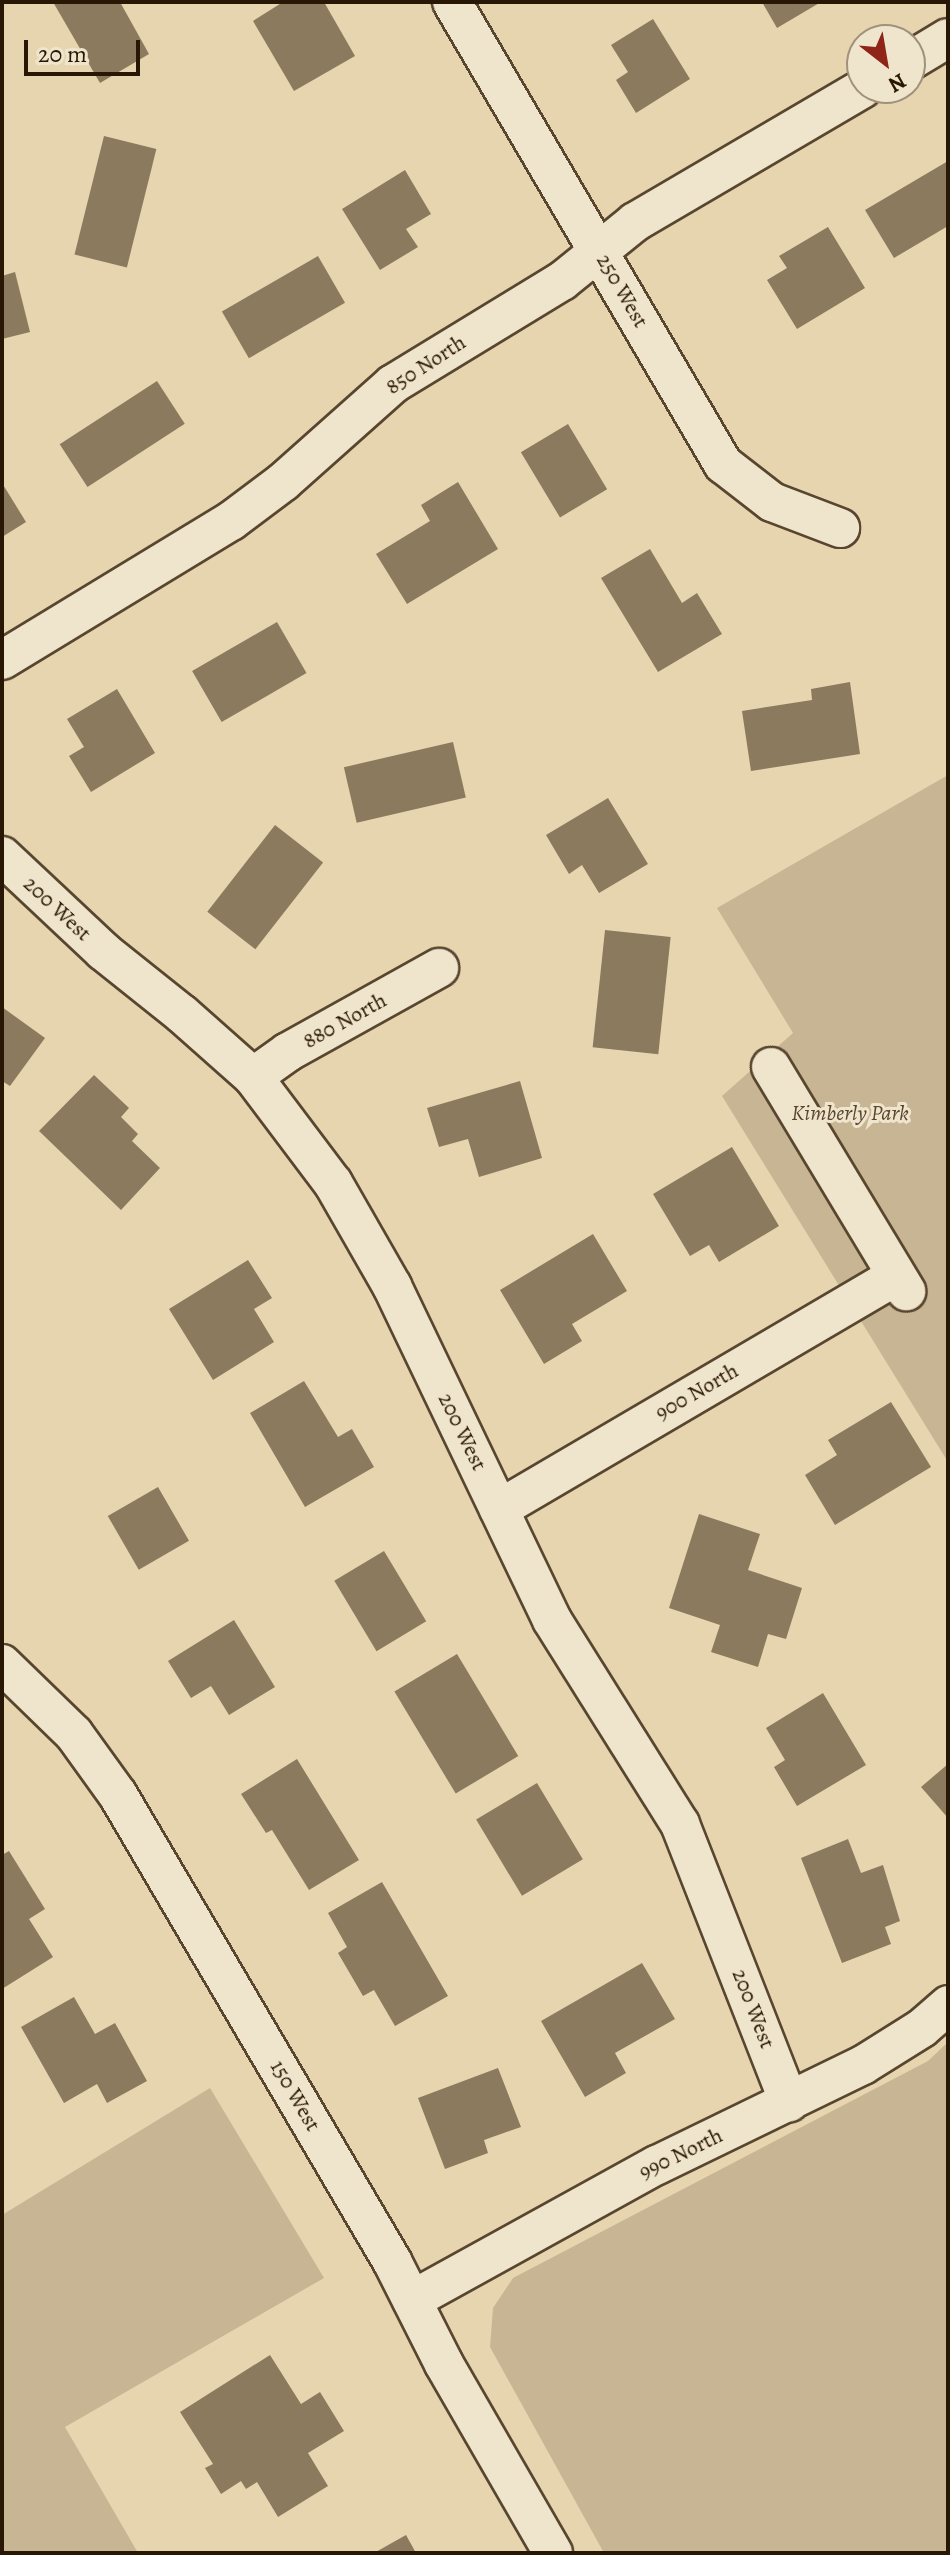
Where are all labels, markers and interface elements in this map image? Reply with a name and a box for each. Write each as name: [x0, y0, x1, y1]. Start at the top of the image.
scale bar: [28, 24, 144, 74]
north arrow: [846, 24, 926, 104]
text: 20 m: [38, 38, 87, 70]
text: N: [883, 66, 912, 100]
street label: 250 West: [590, 249, 654, 333]
street label: 850 North: [381, 329, 471, 401]
street label: 200 West: [18, 871, 96, 947]
street label: 880 North: [299, 987, 391, 1055]
park label: Kimberly Park: [791, 1101, 909, 1127]
street label: 900 North: [651, 1358, 743, 1426]
street label: 200 West: [432, 1389, 492, 1475]
street label: 200 West: [726, 1965, 780, 2053]
street label: 150 West: [264, 2056, 326, 2136]
street label: 990 North: [635, 2122, 727, 2186]

